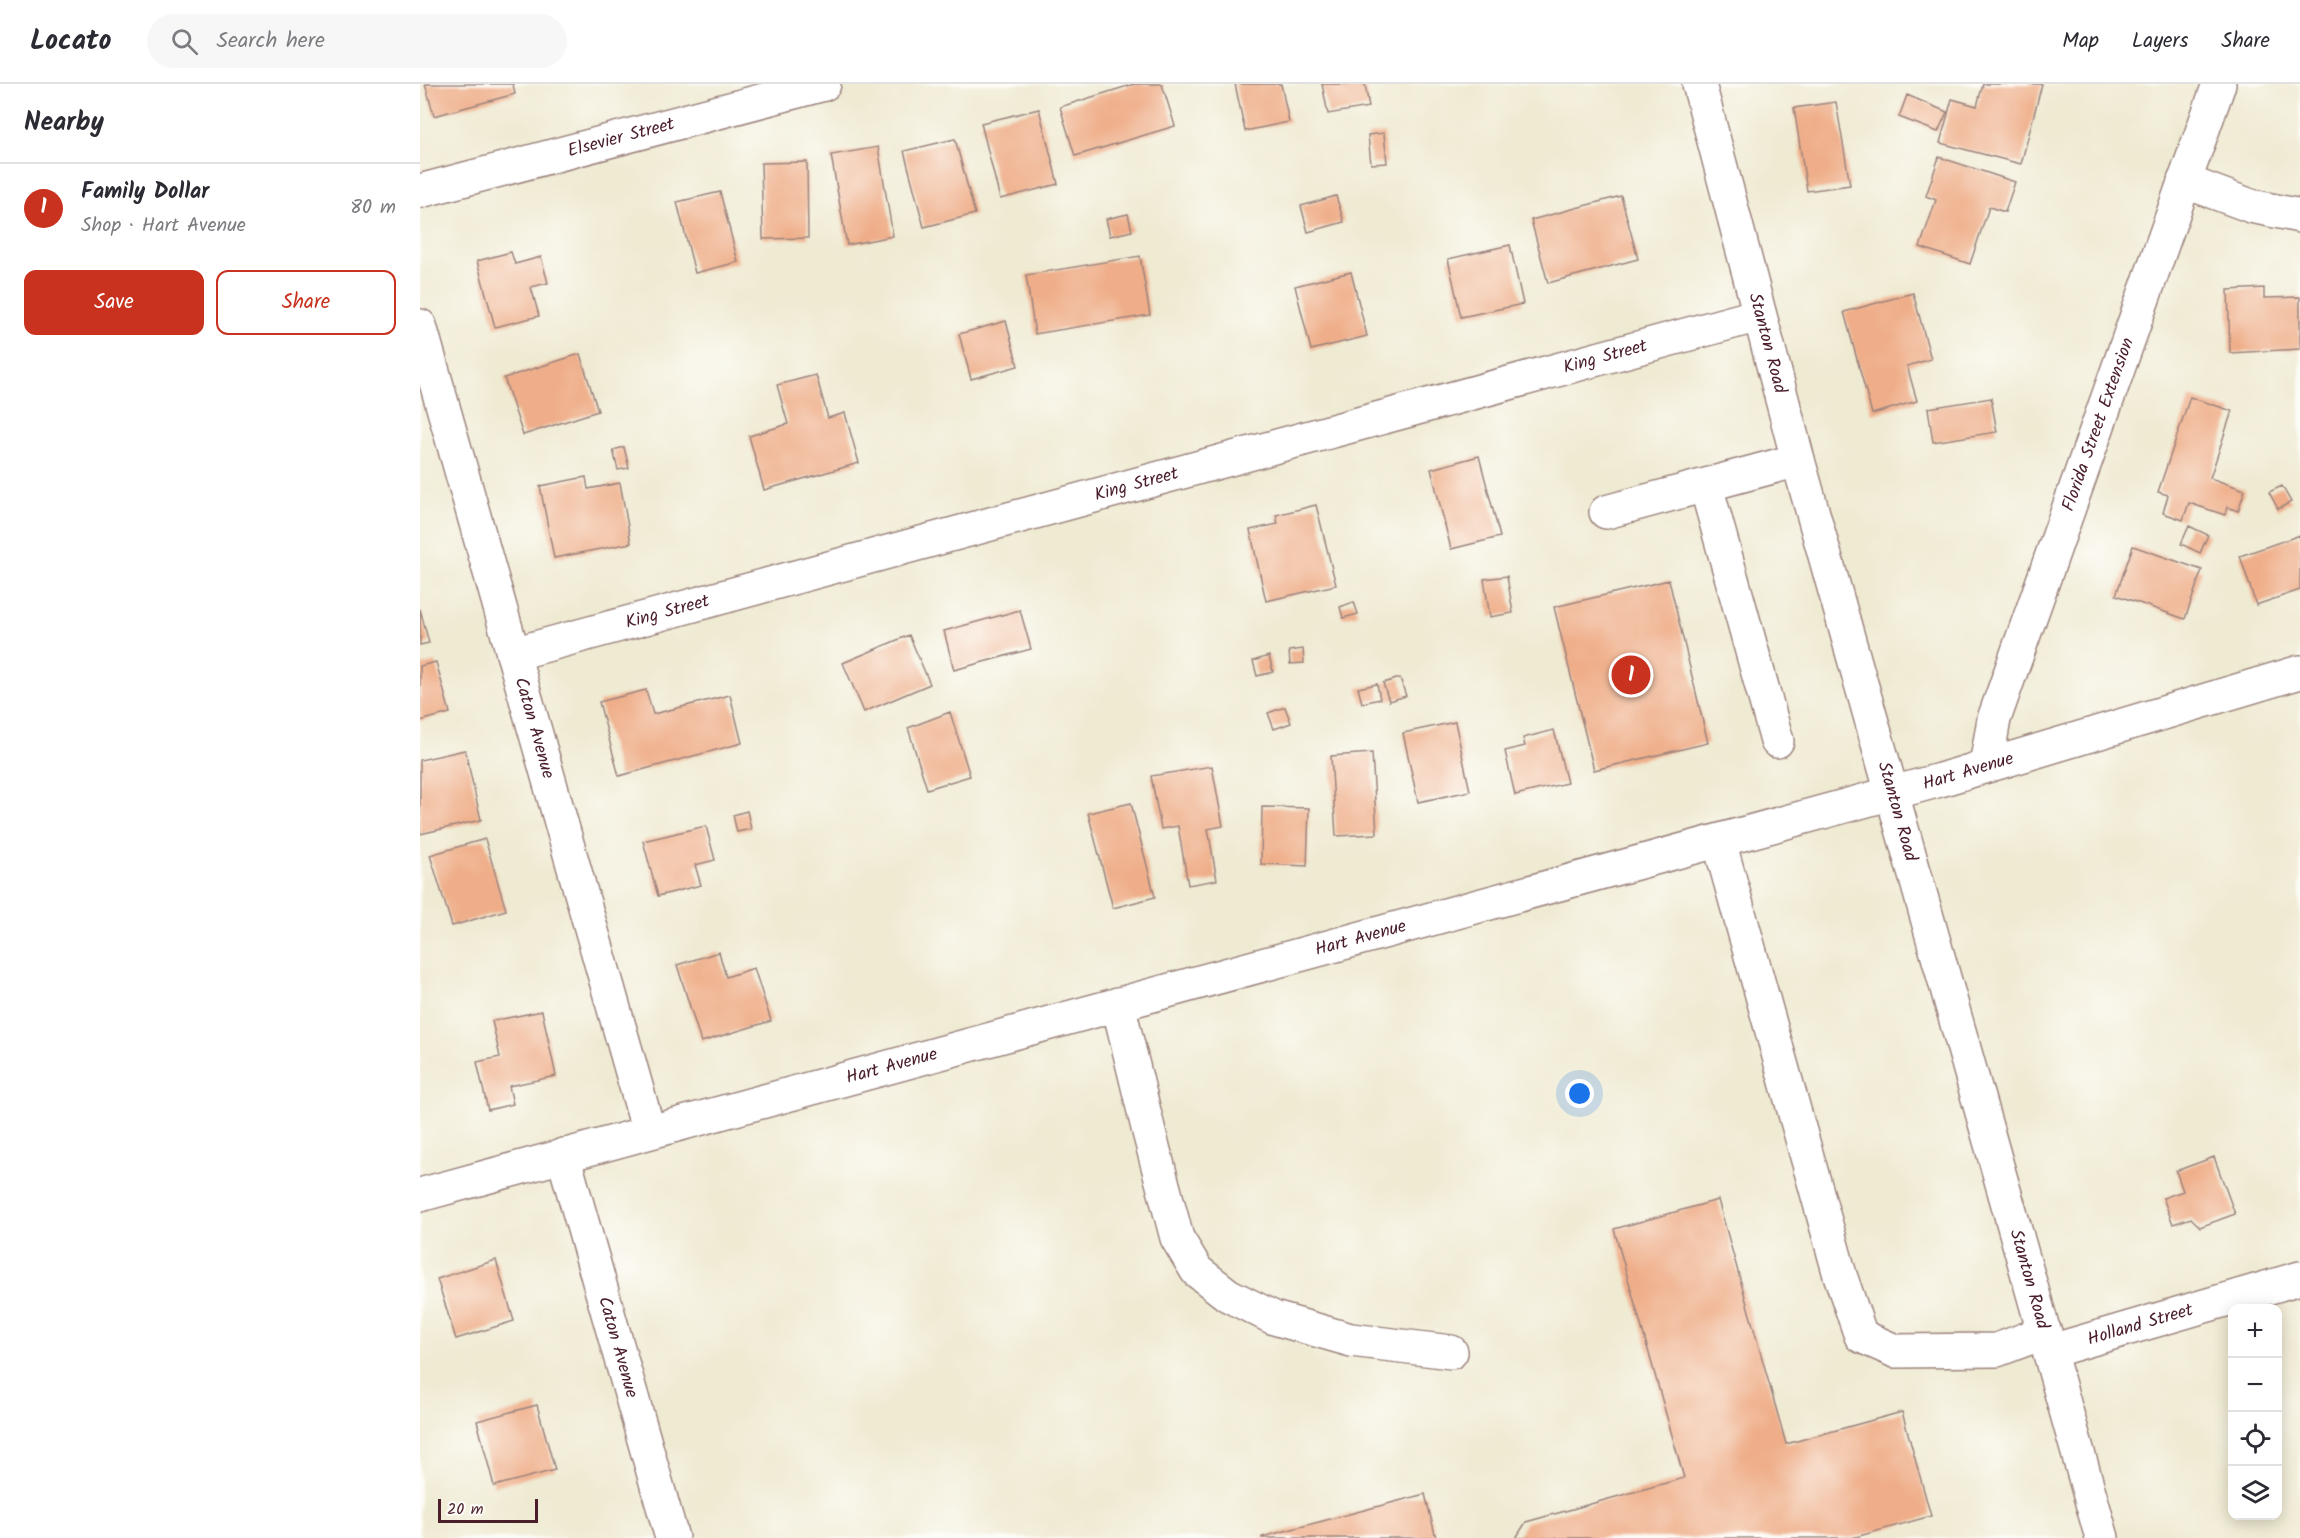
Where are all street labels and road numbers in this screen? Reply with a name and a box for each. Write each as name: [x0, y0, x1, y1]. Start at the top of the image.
street label: Elsevier Street: [564, 109, 679, 166]
street label: Stanton Road: [1740, 290, 1795, 397]
street label: King Street: [1560, 331, 1652, 382]
street label: Florida Street Extension: [2054, 334, 2142, 515]
street label: King Street: [1091, 459, 1183, 510]
street label: King Street: [622, 586, 714, 637]
street label: Caton Avenue: [506, 674, 562, 782]
street label: Hart Avenue: [1919, 744, 2017, 799]
street label: Stanton Road: [1869, 758, 1925, 866]
street label: Hart Avenue: [1312, 912, 1410, 965]
street label: Hart Avenue: [843, 1040, 941, 1093]
street label: Stanton Road: [2001, 1226, 2057, 1334]
street label: Caton Avenue: [590, 1293, 646, 1401]
street label: Holland Street: [2084, 1295, 2198, 1354]

